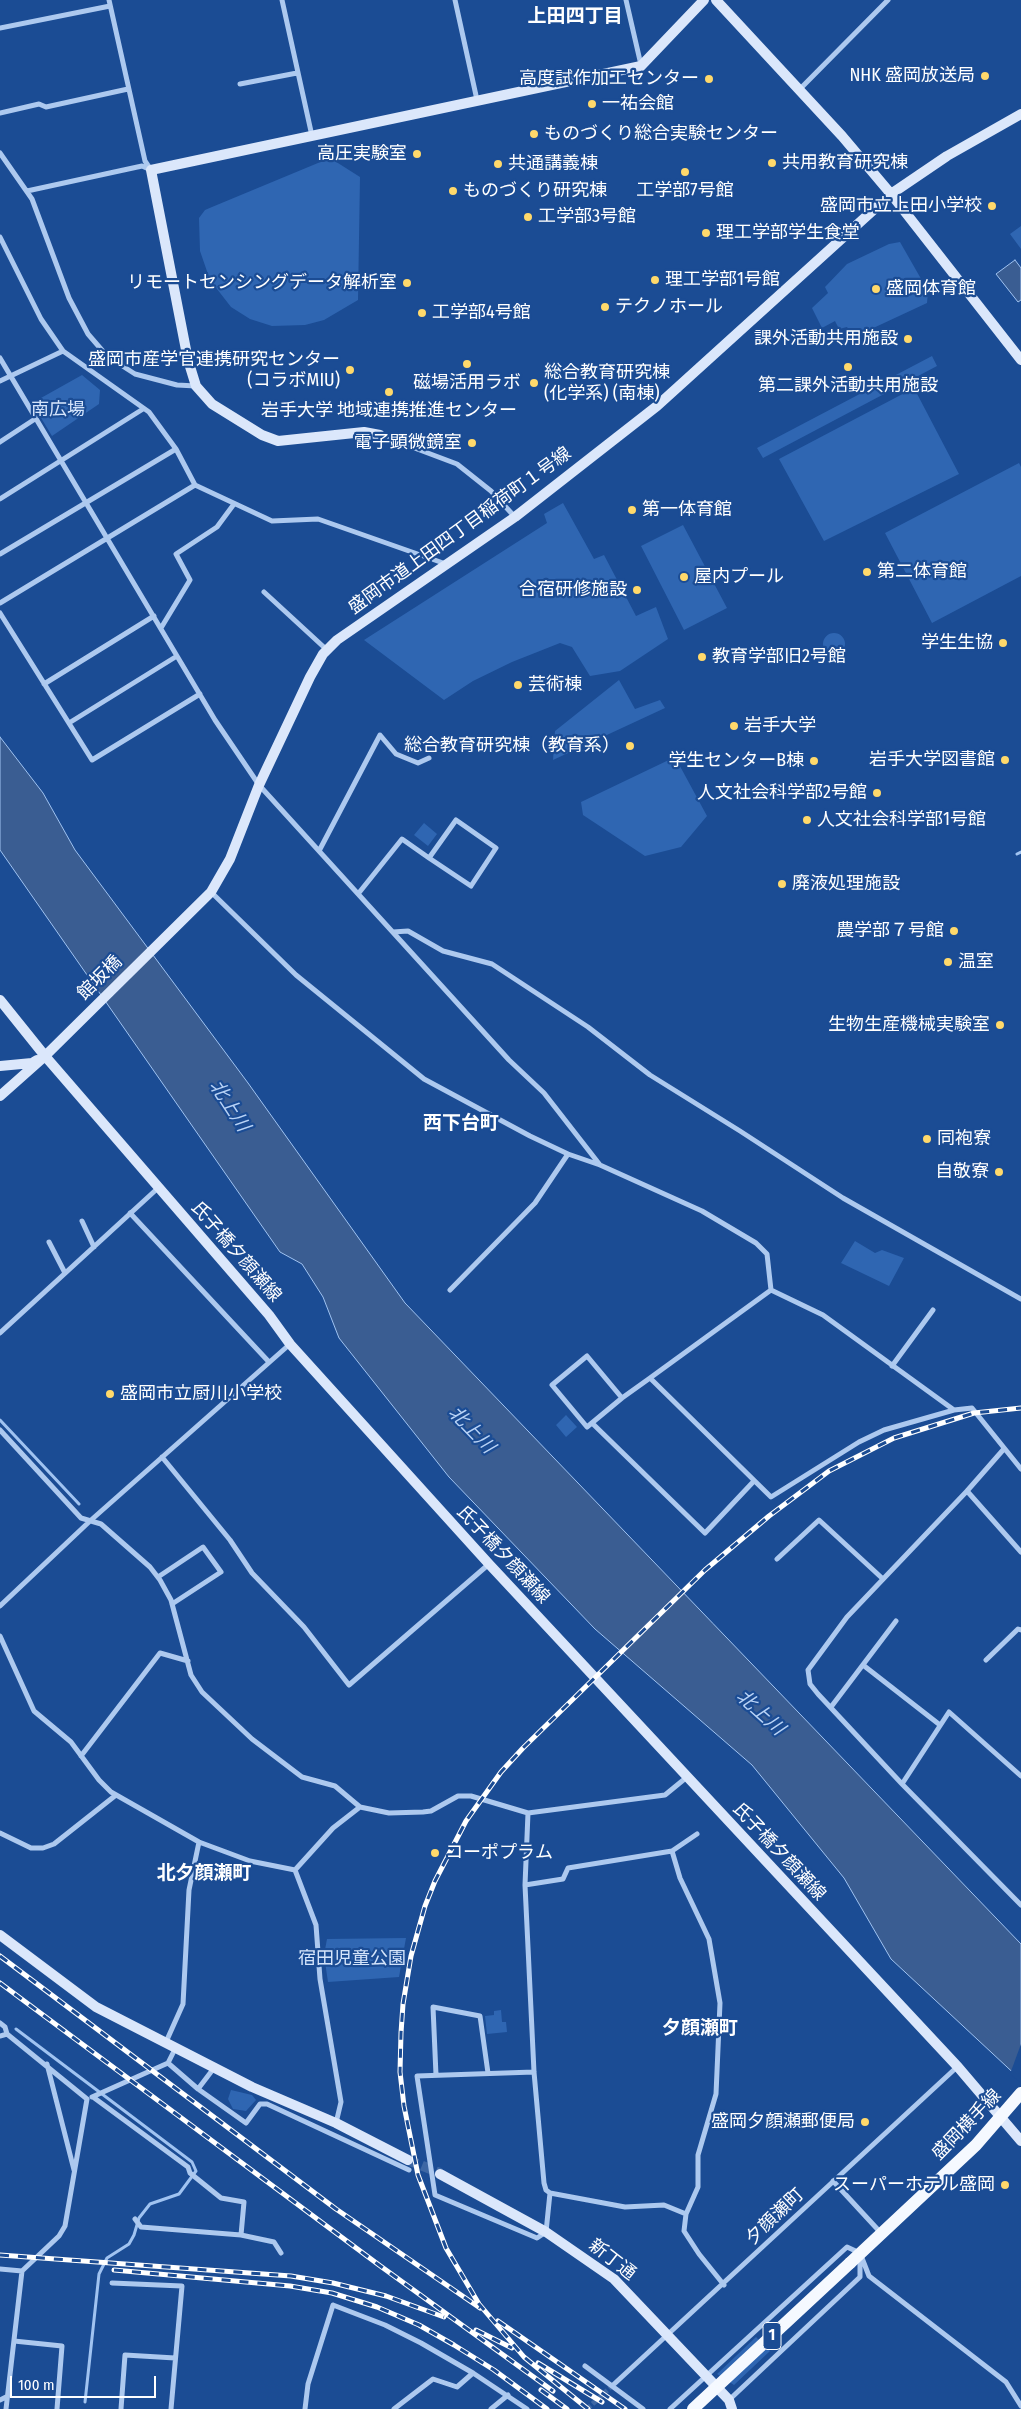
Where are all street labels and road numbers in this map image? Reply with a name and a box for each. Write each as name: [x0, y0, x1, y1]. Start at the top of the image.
street label: 盛岡市道上田四丁目稲荷町１号線: [344, 443, 576, 619]
street label: 館坂橋: [73, 951, 127, 1005]
street label: 氏子橋夕顔瀬線: [187, 1197, 285, 1307]
street label: 氏子橋夕顔瀬線: [452, 1502, 554, 1608]
street label: 氏子橋夕顔瀬線: [728, 1799, 830, 1905]
street label: 盛岡横手線: [928, 2085, 1006, 2165]
street label: 夕顔瀬町: [742, 2184, 808, 2250]
street label: 新丁通: [584, 2235, 640, 2285]
road number: 1: [763, 2322, 781, 2350]

